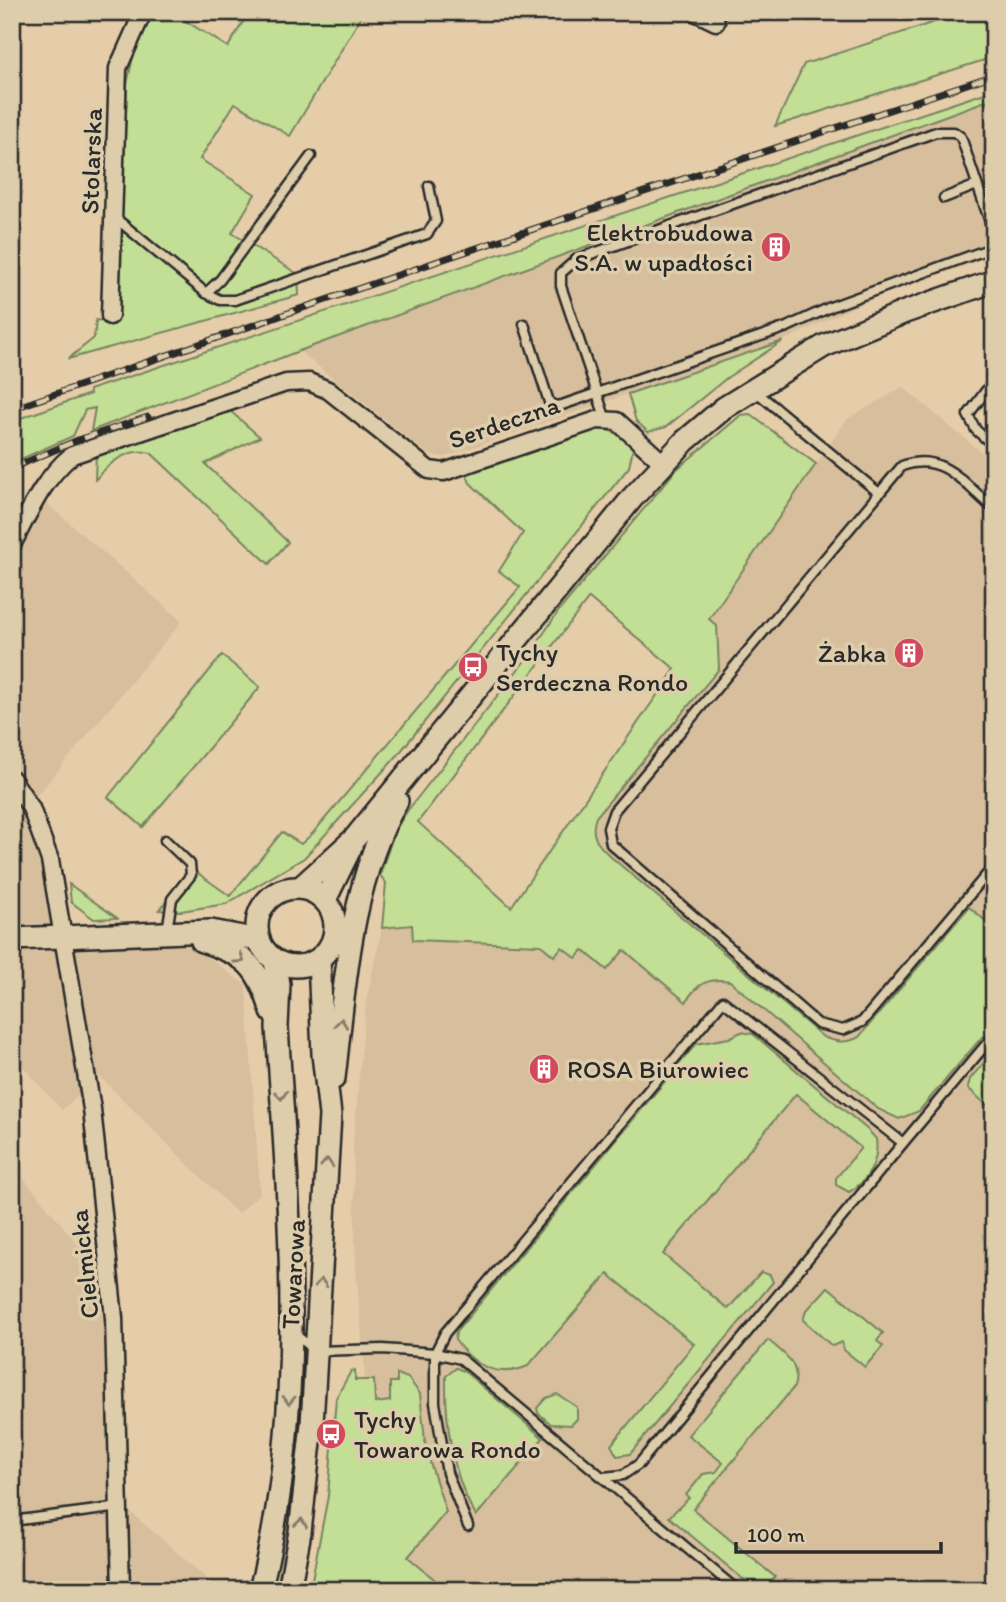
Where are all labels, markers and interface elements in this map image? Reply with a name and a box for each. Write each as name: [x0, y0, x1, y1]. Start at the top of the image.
street label: Stolarska: [73, 107, 109, 215]
place label: Elektrobudowa S.A. w upadłości: [574, 216, 753, 278]
building icon: Elektrobudowa S.A. w upadłości: [759, 230, 793, 264]
street label: Serdeczna: [444, 388, 564, 456]
place label: Tychy Serdeczna Rondo: [496, 636, 688, 698]
building icon: Żabka: [892, 636, 926, 670]
place label: Żabka: [818, 637, 886, 669]
bus stop icon: Tychy Serdeczna Rondo: [456, 650, 490, 684]
one-way arrow: [232, 951, 245, 963]
one-way arrow: [334, 1017, 349, 1028]
building icon: ROSA Biurowiec: [527, 1052, 561, 1086]
place label: ROSA Biurowiec: [567, 1053, 749, 1085]
one-way arrow: [273, 1090, 288, 1101]
one-way arrow: [320, 1157, 335, 1168]
street label: Cielmicka: [62, 1207, 106, 1320]
street label: Towarowa: [274, 1218, 312, 1330]
one-way arrow: [313, 1277, 328, 1288]
one-way arrow: [282, 1395, 297, 1406]
place label: Tychy Towarowa Rondo: [354, 1403, 541, 1465]
bus stop icon: Tychy Towarowa Rondo: [314, 1417, 348, 1451]
scale bar: [736, 1511, 941, 1555]
one-way arrow: [293, 1517, 308, 1529]
text: 100 m: [747, 1522, 805, 1547]

